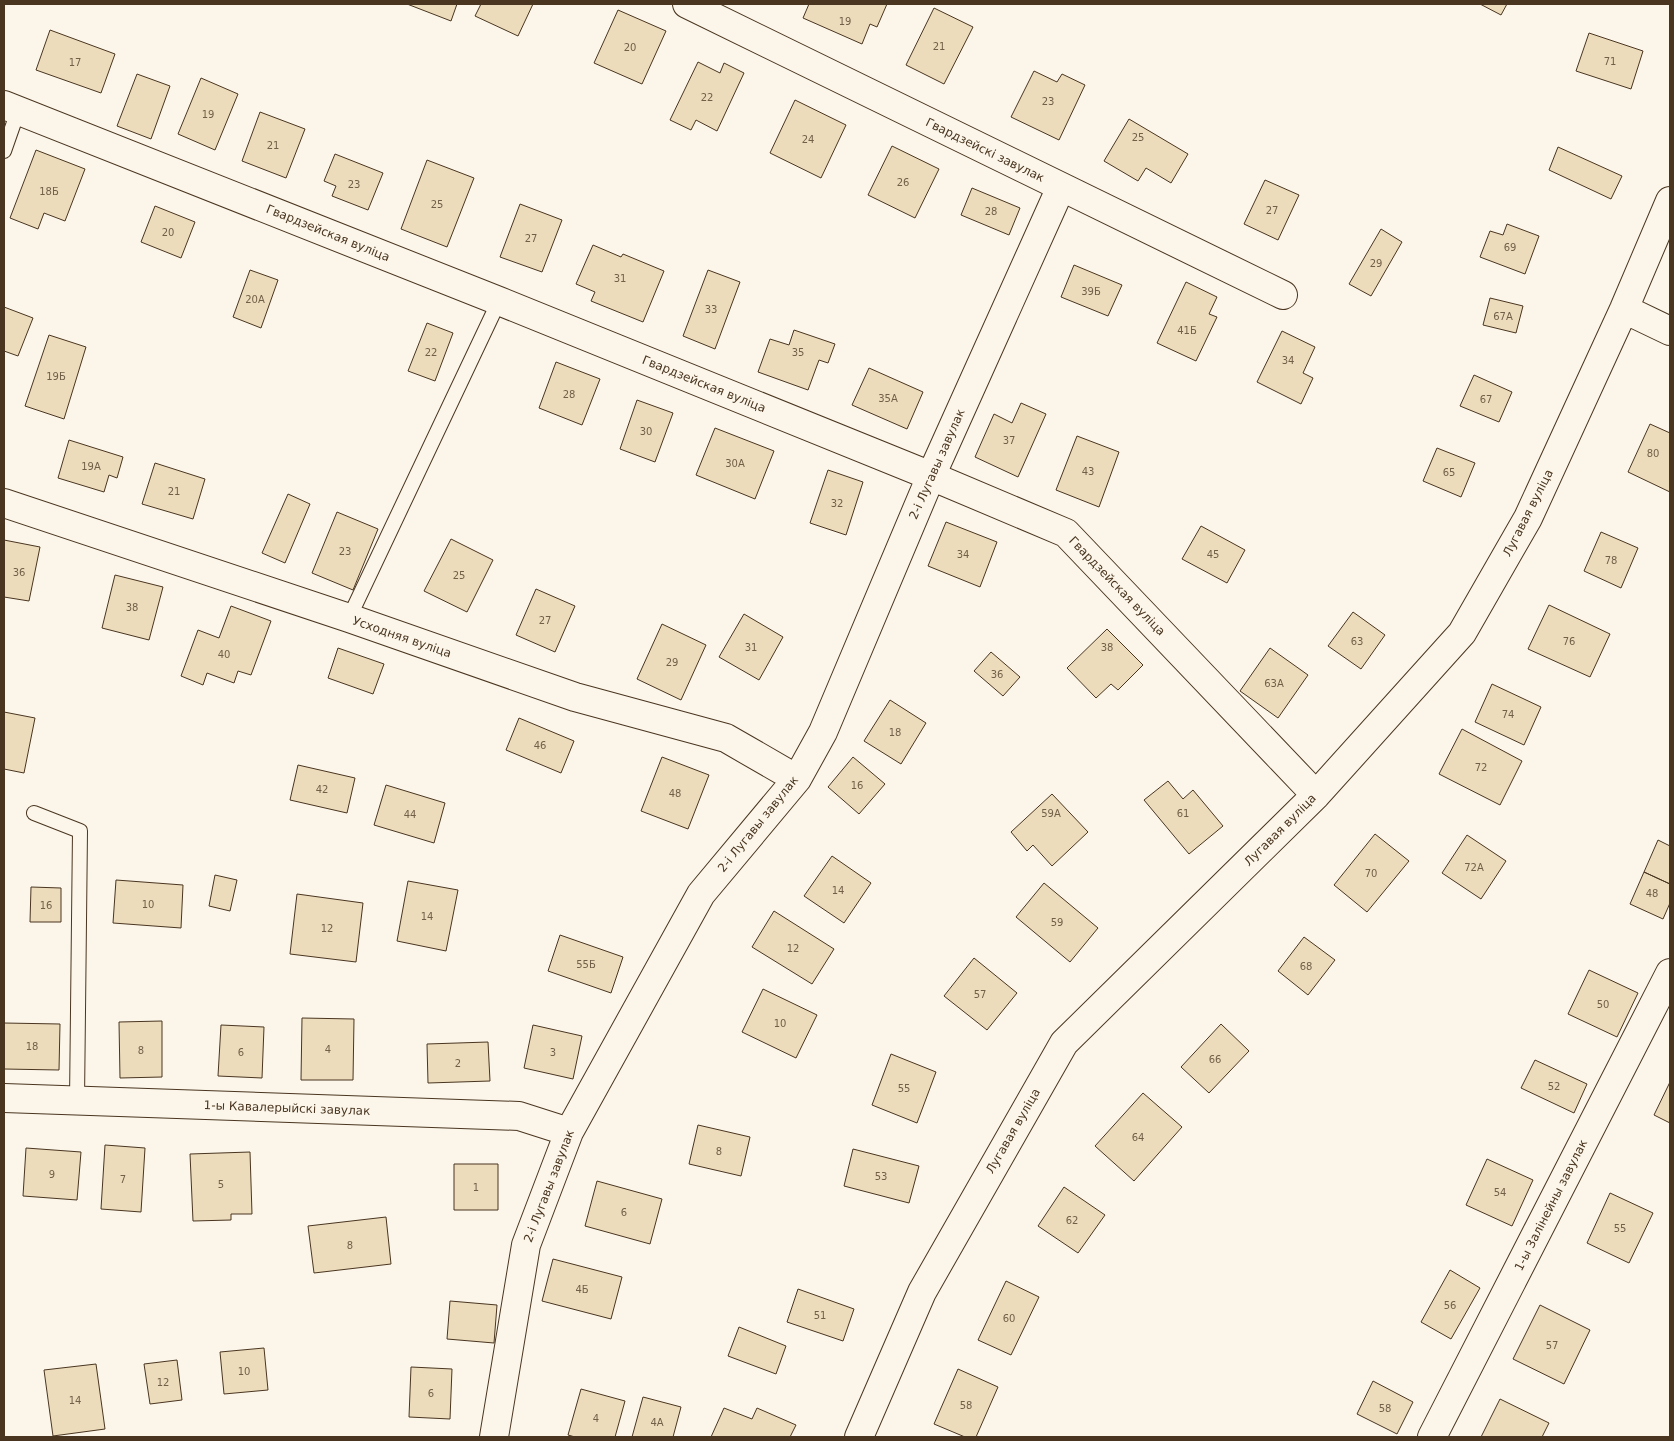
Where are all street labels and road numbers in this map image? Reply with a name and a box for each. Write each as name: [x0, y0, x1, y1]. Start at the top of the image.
street label: Гвардзейскі завулак: [923, 115, 1047, 185]
street label: Гвардзейская вуліца: [264, 202, 392, 264]
street label: Гвардзейская вуліца: [640, 353, 768, 415]
street label: 2-і Лугавы завулак: [906, 407, 968, 521]
street label: Лугавая вуліца: [1500, 467, 1556, 559]
street label: Гвардзейская вуліца: [1066, 534, 1168, 638]
street label: Усходняя вуліца: [351, 614, 453, 660]
street label: 2-і Лугавы завулак: [715, 773, 801, 875]
street label: Лугавая вуліца: [1241, 791, 1319, 869]
street label: Лугавая вуліца: [983, 1086, 1043, 1176]
street label: 1-ы Кавалерыйскі завулак: [203, 1098, 371, 1118]
street label: 2-і Лугавы завулак: [521, 1128, 577, 1244]
street label: 1-ы Залінейны завулак: [1512, 1137, 1590, 1273]

